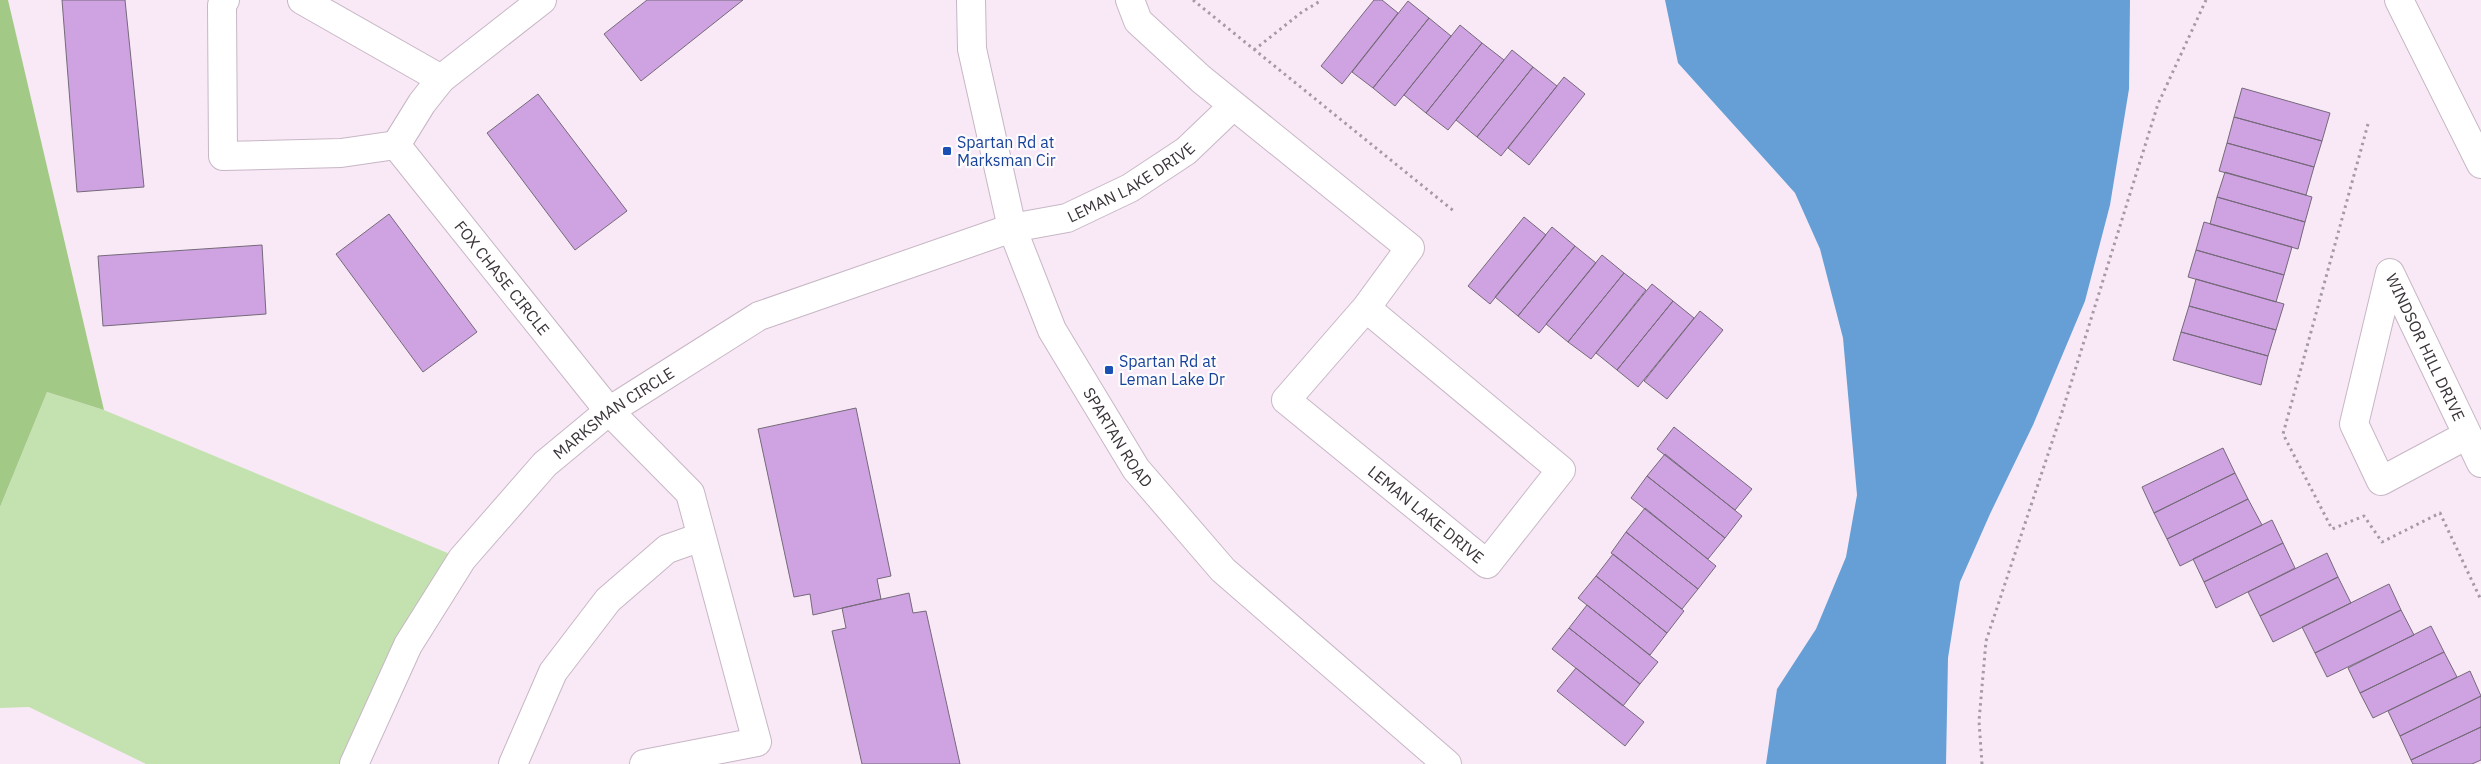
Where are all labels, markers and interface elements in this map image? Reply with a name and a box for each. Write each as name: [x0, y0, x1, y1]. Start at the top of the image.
place label: Spartan Rd at Marksman Cir: [957, 132, 1056, 170]
street label: LEMAN LAKE DRIVE: [1064, 138, 1199, 227]
marker: Spartan Rd at Marksman Cir: [941, 145, 953, 157]
street label: FOX CHASE CIRCLE: [450, 216, 554, 339]
street label: WINDSOR HILL DRIVE: [2382, 270, 2469, 424]
place label: Spartan Rd at Leman Lake Dr: [1119, 351, 1225, 389]
street label: MARKSMAN CIRCLE: [549, 362, 678, 463]
marker: Spartan Rd at Leman Lake Dr: [1103, 364, 1115, 376]
street label: SPARTAN ROAD: [1079, 384, 1157, 491]
street label: LEMAN LAKE DRIVE: [1364, 461, 1488, 568]

